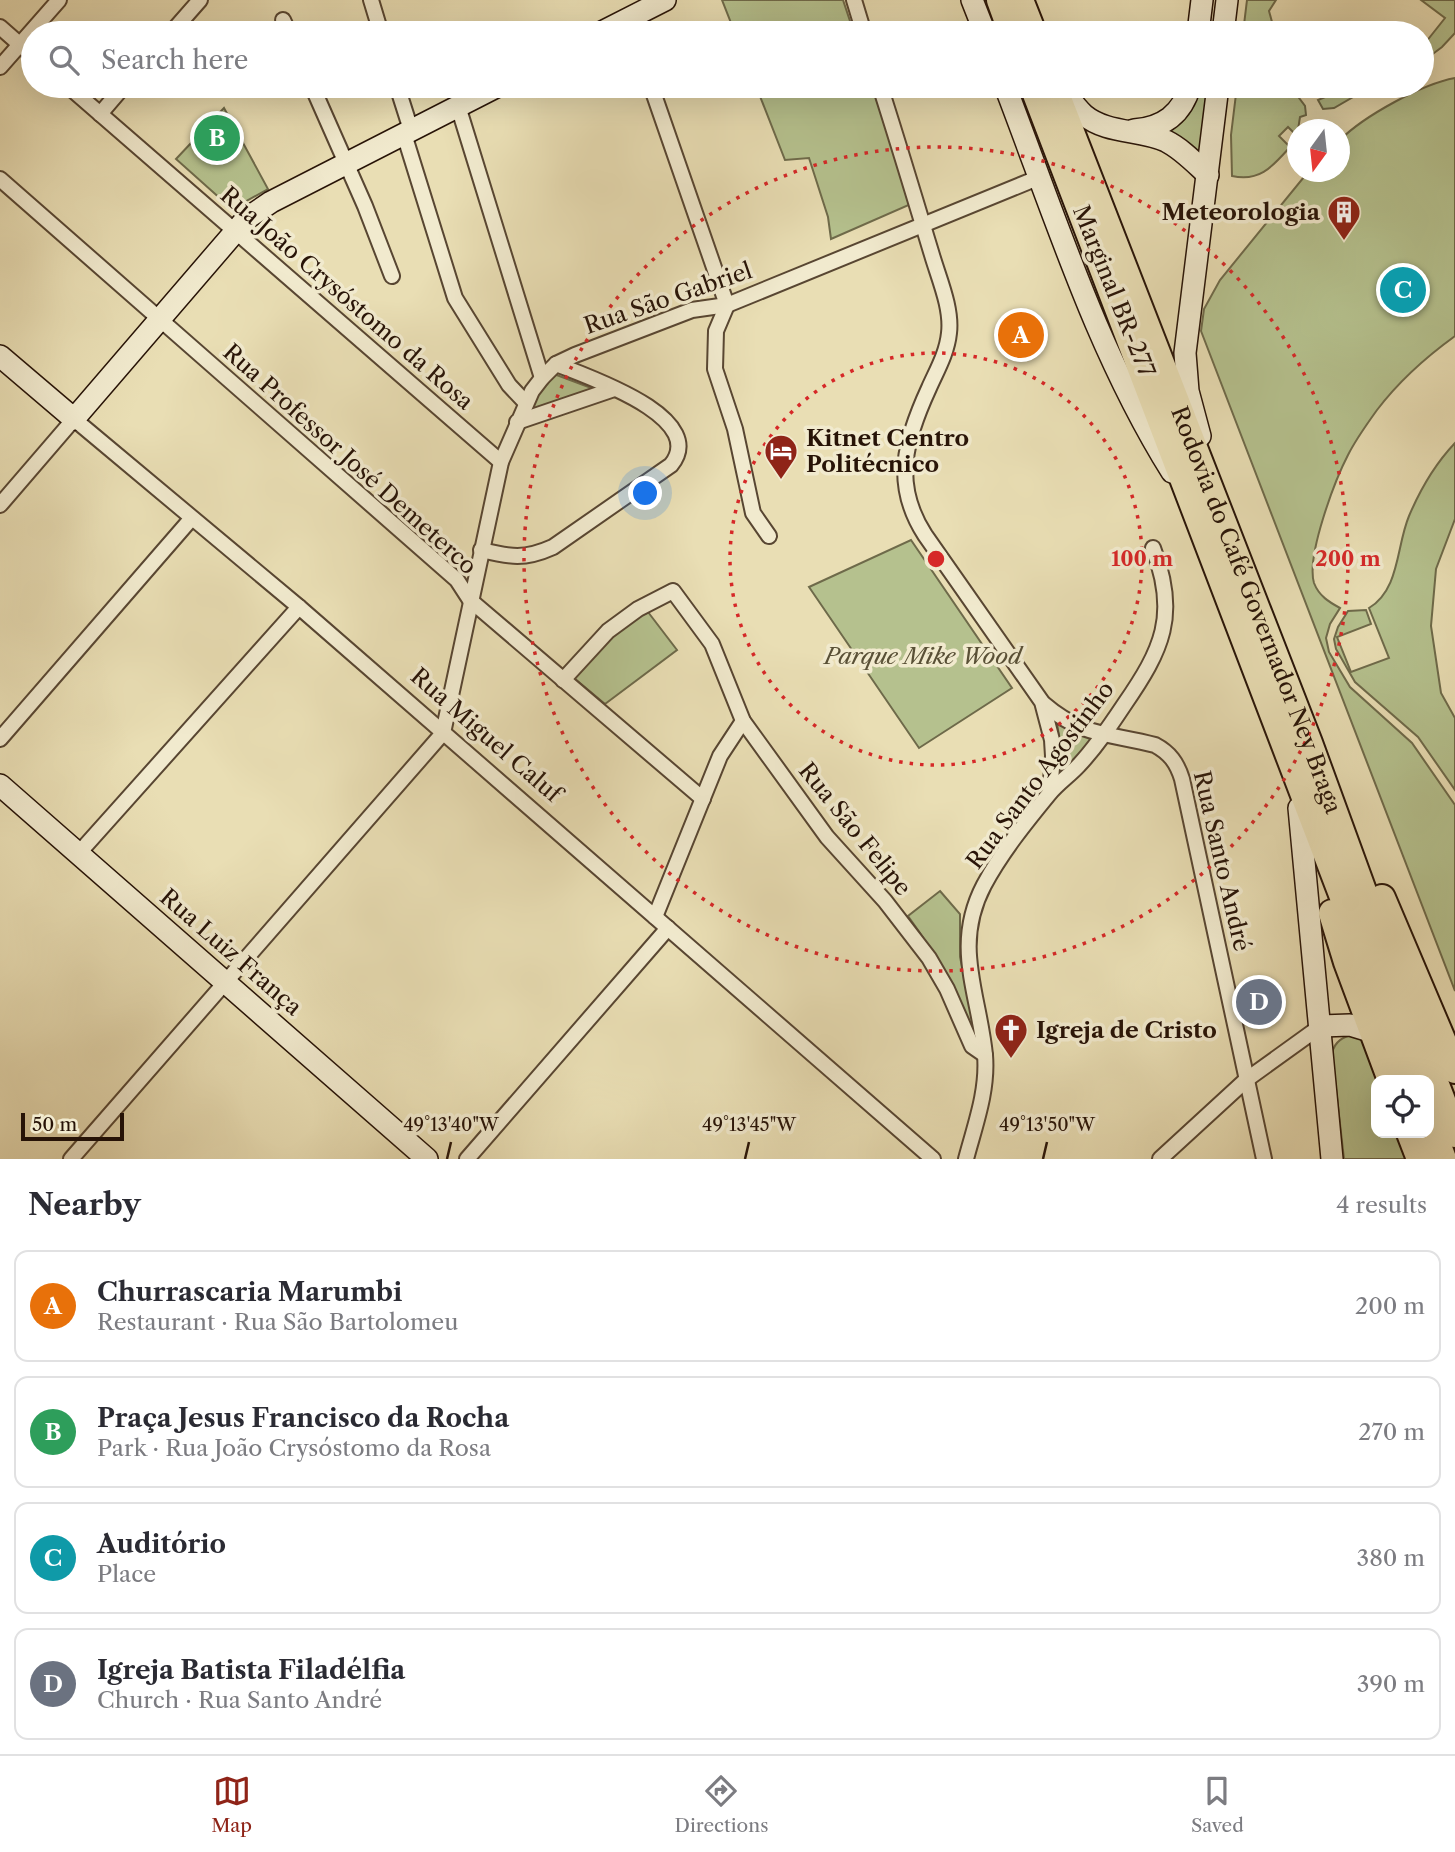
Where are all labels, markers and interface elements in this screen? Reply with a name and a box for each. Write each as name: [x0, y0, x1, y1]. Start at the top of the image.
search box: [21, 21, 1434, 98]
icon: search: [45, 41, 83, 79]
text: Search here: [101, 44, 248, 76]
pin: B: [194, 112, 240, 164]
north arrow: [1287, 119, 1350, 182]
street label: Rua João Crysóstomo da Rosa: [215, 181, 480, 416]
building icon: Meteorologia: [1325, 193, 1363, 242]
place label: Meteorologia: [1162, 198, 1321, 226]
street label: Marginal BR-277: [1067, 201, 1161, 382]
street label: Rua São Gabriel: [580, 256, 756, 340]
pin: C: [1380, 264, 1426, 316]
pin: A: [998, 309, 1044, 361]
street label: Rua Professor José Demeterco: [218, 338, 482, 580]
street label: Rodovia do Café Governador Ney Braga: [1165, 402, 1348, 818]
place label: Kitnet Centro Politécnico: [806, 424, 969, 478]
hotel icon: Kitnet Centro Politécnico: [762, 432, 800, 481]
your location: [628, 476, 662, 510]
text: 100 m: [1111, 546, 1173, 571]
text: 200 m: [1315, 546, 1381, 571]
centre of rings: [924, 547, 948, 571]
park label: Parque Mike Wood: [822, 642, 1024, 670]
street label: Rua Miguel Caluf: [405, 662, 569, 810]
street label: Rua Santo Agostinho: [960, 676, 1120, 874]
street label: Rua São Felipe: [793, 757, 917, 901]
street label: Rua Santo André: [1188, 768, 1256, 954]
street label: Rua Luiz França: [154, 883, 308, 1022]
pin: D: [1236, 976, 1282, 1028]
church icon: Igreja de Cristo: [992, 1011, 1030, 1060]
place label: Igreja de Cristo: [1036, 1016, 1217, 1044]
map controls: [1371, 1075, 1434, 1138]
button: locate: [1371, 1075, 1434, 1138]
scale bar: [21, 1110, 124, 1142]
text: 50 m: [32, 1113, 77, 1136]
text: 49°13'40"W: [403, 1114, 500, 1136]
text: 49°13'45"W: [702, 1114, 797, 1136]
text: 49°13'50"W: [999, 1114, 1096, 1136]
text: Nearby: [28, 1186, 141, 1223]
text: 4 results: [1336, 1191, 1427, 1219]
text: Churrascaria Marumbi: [97, 1276, 402, 1308]
text: A: [44, 1292, 62, 1320]
text: 200 m: [1355, 1292, 1425, 1320]
text: Restaurant · Rua São Bartolomeu: [97, 1308, 458, 1336]
text: Praça Jesus Francisco da Rocha: [97, 1402, 509, 1434]
text: B: [44, 1418, 62, 1446]
text: 270 m: [1358, 1418, 1425, 1446]
text: Park · Rua João Crysóstomo da Rosa: [97, 1434, 491, 1462]
text: Auditório: [97, 1528, 226, 1560]
text: C: [44, 1544, 62, 1572]
text: 380 m: [1357, 1544, 1425, 1572]
text: Place: [97, 1560, 156, 1588]
text: Igreja Batista Filadélfia: [97, 1654, 405, 1686]
text: D: [43, 1670, 63, 1698]
text: 390 m: [1357, 1670, 1425, 1698]
text: Church · Rua Santo André: [97, 1686, 382, 1714]
tab: Map: [211, 1772, 252, 1837]
tab: Directions: [675, 1772, 768, 1837]
tab: Saved: [1191, 1772, 1244, 1837]

